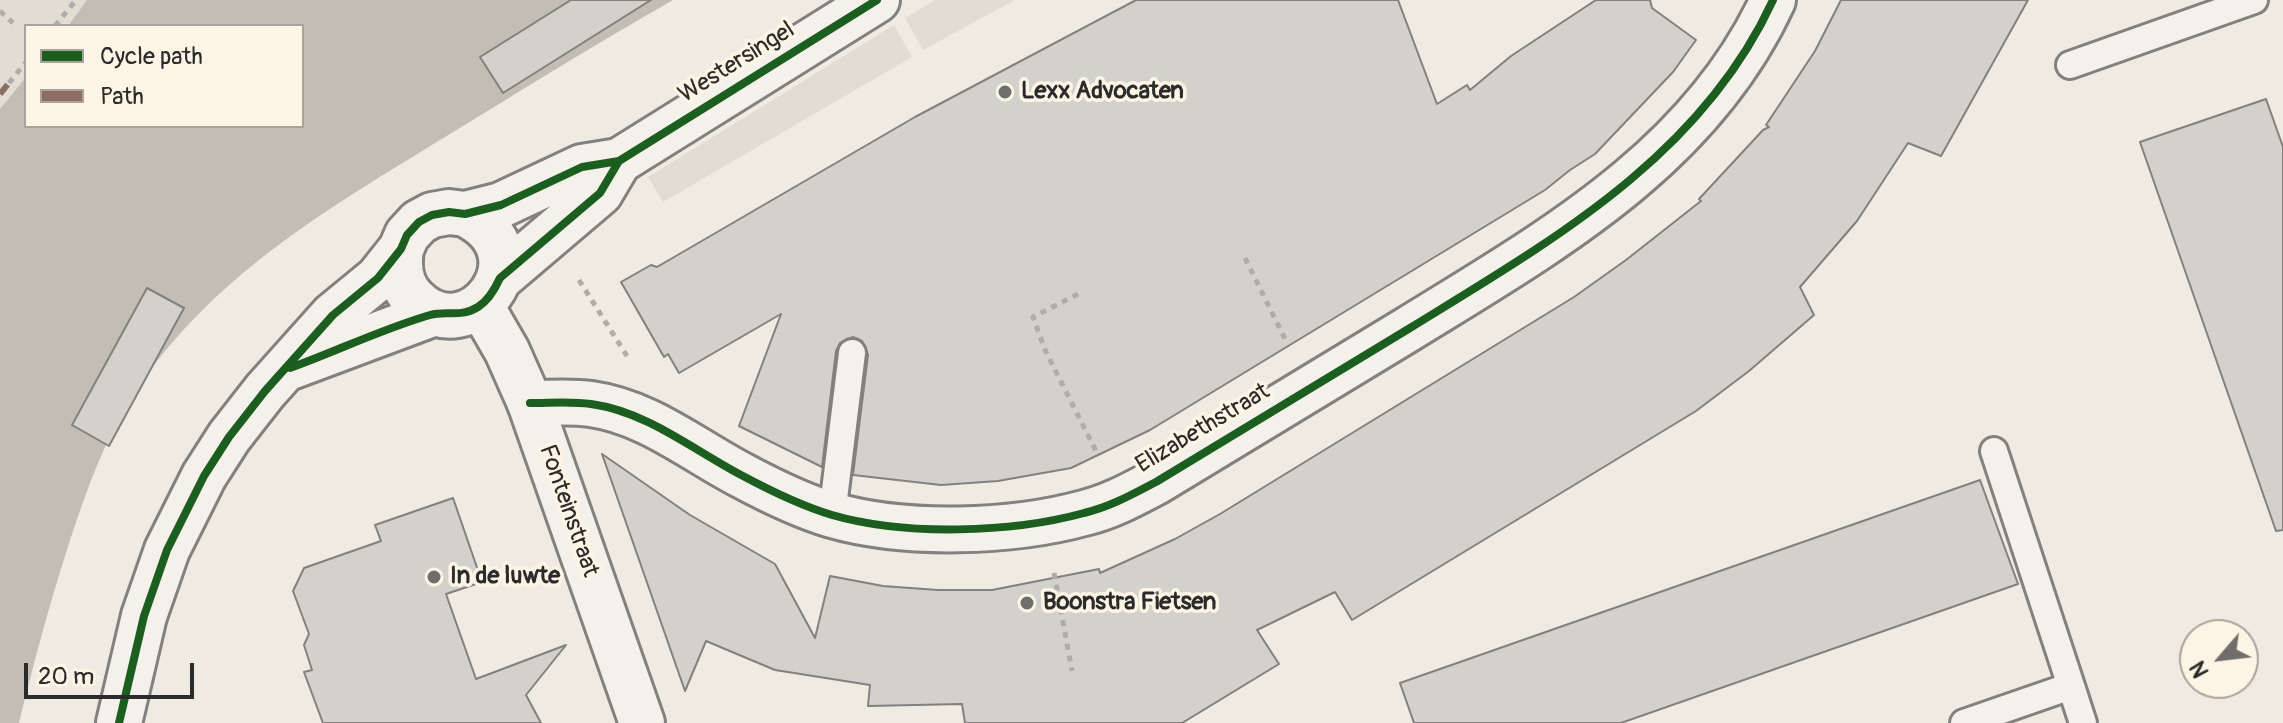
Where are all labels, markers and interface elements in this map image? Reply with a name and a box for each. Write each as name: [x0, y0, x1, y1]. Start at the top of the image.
street label: Westersingel: [674, 16, 800, 110]
legend: [24, 24, 304, 128]
text: Cycle path: [100, 42, 203, 71]
place label: Lexx Advocaten: [1021, 78, 1184, 106]
text: Path: [100, 82, 144, 111]
marker: Lexx Advocaten: [996, 83, 1014, 101]
street label: Elizabethstraat: [1131, 378, 1275, 480]
street label: Fonteinstraat: [532, 441, 604, 581]
place label: In de luwte: [450, 563, 560, 591]
marker: In de luwte: [425, 568, 443, 586]
place label: Boonstra Fietsen: [1043, 589, 1216, 617]
marker: Boonstra Fietsen: [1018, 594, 1036, 612]
north arrow: [2179, 619, 2259, 699]
scale bar: [28, 647, 198, 697]
text: N: [2184, 656, 2215, 682]
text: 20 m: [38, 662, 94, 691]

